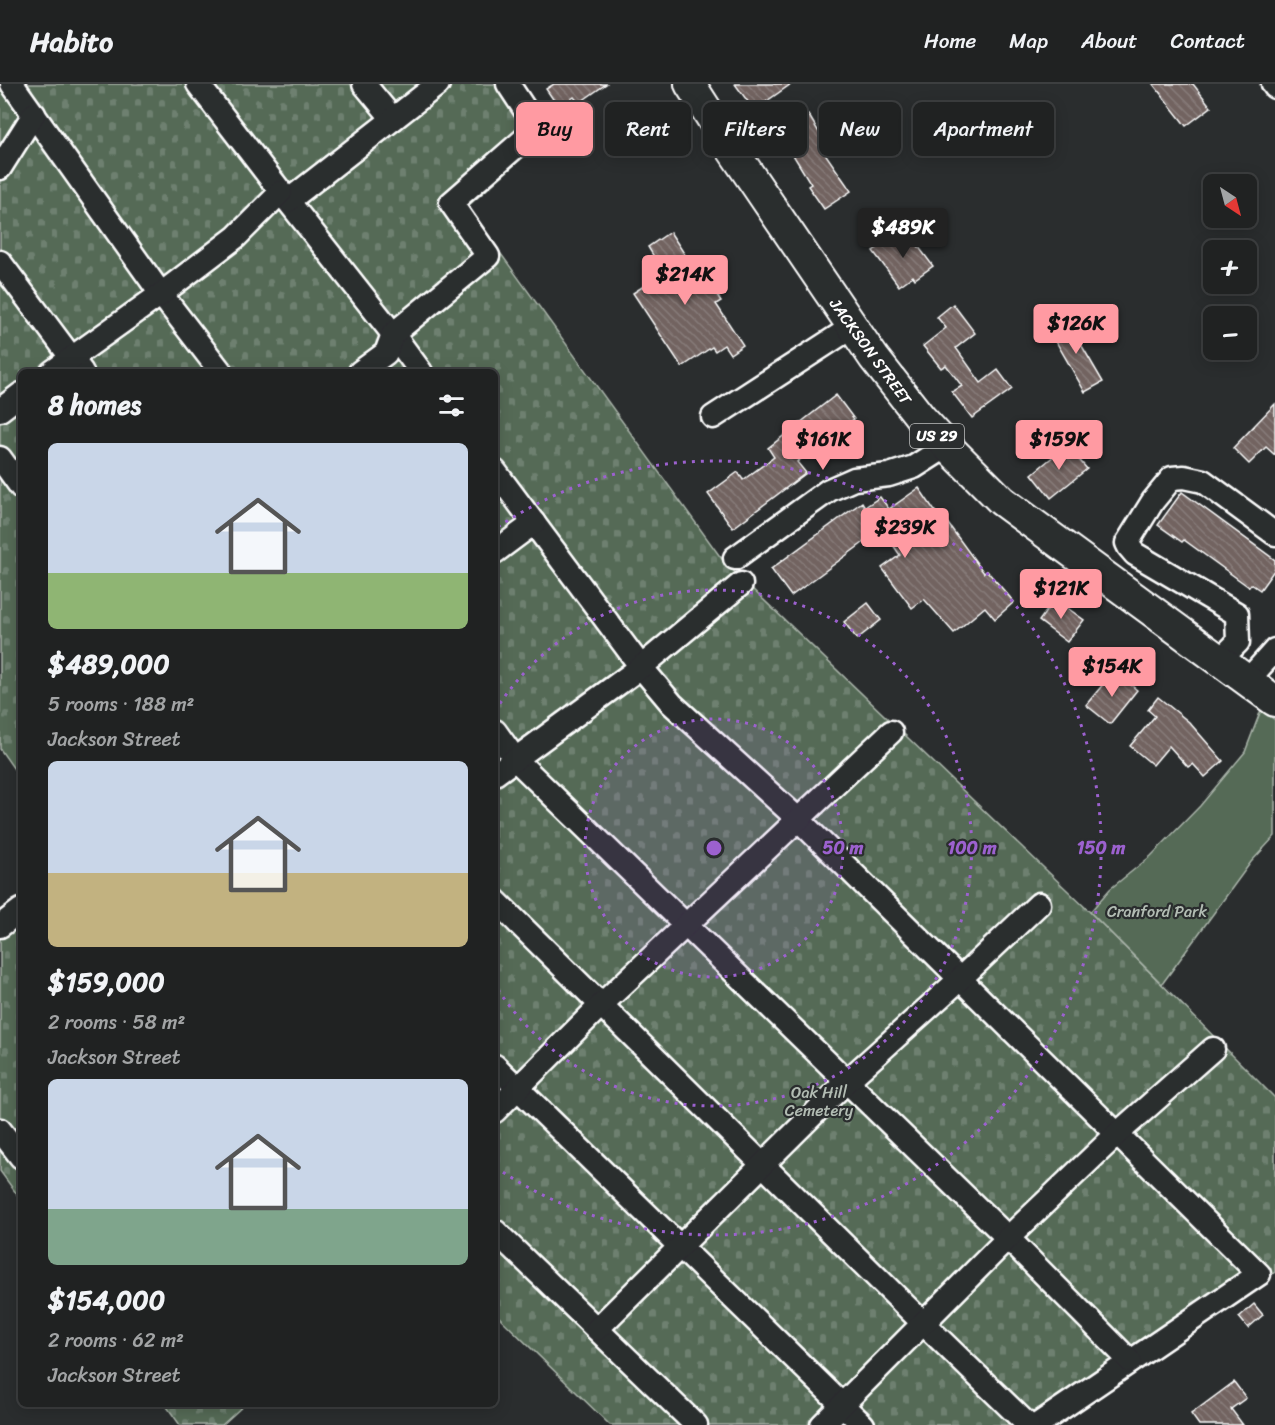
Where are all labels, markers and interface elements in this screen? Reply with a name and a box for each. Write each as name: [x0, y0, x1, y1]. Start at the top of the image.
text: Habito: [30, 17, 113, 66]
text: Home: [924, 22, 976, 60]
text: Map: [1009, 22, 1048, 60]
text: About: [1081, 22, 1138, 60]
text: Contact: [1171, 22, 1245, 60]
chip: Buy: [516, 102, 593, 156]
chip: Rent: [605, 102, 691, 156]
chip: Filters: [703, 102, 807, 156]
chip: New: [819, 102, 901, 156]
chip: Apartment: [913, 102, 1054, 156]
north arrow: [1203, 174, 1257, 228]
map controls: [1203, 174, 1257, 360]
pin: $489K: [861, 208, 945, 259]
text: $489K: [872, 210, 934, 245]
button: +: [1203, 240, 1257, 294]
pin: $214K: [643, 255, 727, 306]
text: $214K: [656, 257, 714, 292]
street label: JACKSON STREET: [821, 291, 920, 412]
pin: $126K: [1034, 304, 1118, 355]
text: $126K: [1047, 306, 1105, 341]
button: −: [1203, 306, 1257, 360]
text: 8 homes: [48, 382, 141, 428]
icon: filters: [435, 389, 468, 422]
pin: $161K: [781, 420, 865, 471]
pin: $159K: [1017, 420, 1101, 471]
text: $161K: [796, 422, 850, 457]
text: $159K: [1030, 422, 1088, 457]
road number: US 29: [910, 424, 964, 448]
icon: home: [204, 482, 312, 590]
pin: $239K: [863, 508, 947, 559]
text: $239K: [875, 510, 935, 545]
pin: $121K: [1019, 569, 1103, 620]
text: $121K: [1034, 571, 1088, 606]
text: $489,000: [48, 641, 170, 687]
pin: $154K: [1070, 647, 1154, 698]
text: $154K: [1083, 649, 1141, 684]
text: 5 rooms · 188 m²: [48, 687, 194, 722]
text: Jackson Street: [48, 722, 181, 757]
icon: home: [204, 800, 312, 908]
text: 50 m: [823, 832, 864, 864]
text: 100 m: [948, 832, 997, 864]
text: 150 m: [1077, 832, 1125, 864]
centre of rings: [704, 838, 724, 858]
park label: Cranford Park: [1107, 897, 1208, 926]
text: $159,000: [48, 959, 165, 1005]
text: 2 rooms · 58 m²: [48, 1005, 185, 1040]
text: Jackson Street: [48, 1040, 181, 1075]
park label: Oak Hill Cemetery: [785, 1078, 854, 1125]
icon: home: [204, 1118, 312, 1226]
text: $154,000: [48, 1277, 165, 1323]
text: 2 rooms · 62 m²: [48, 1323, 184, 1358]
text: Jackson Street: [48, 1358, 181, 1393]

